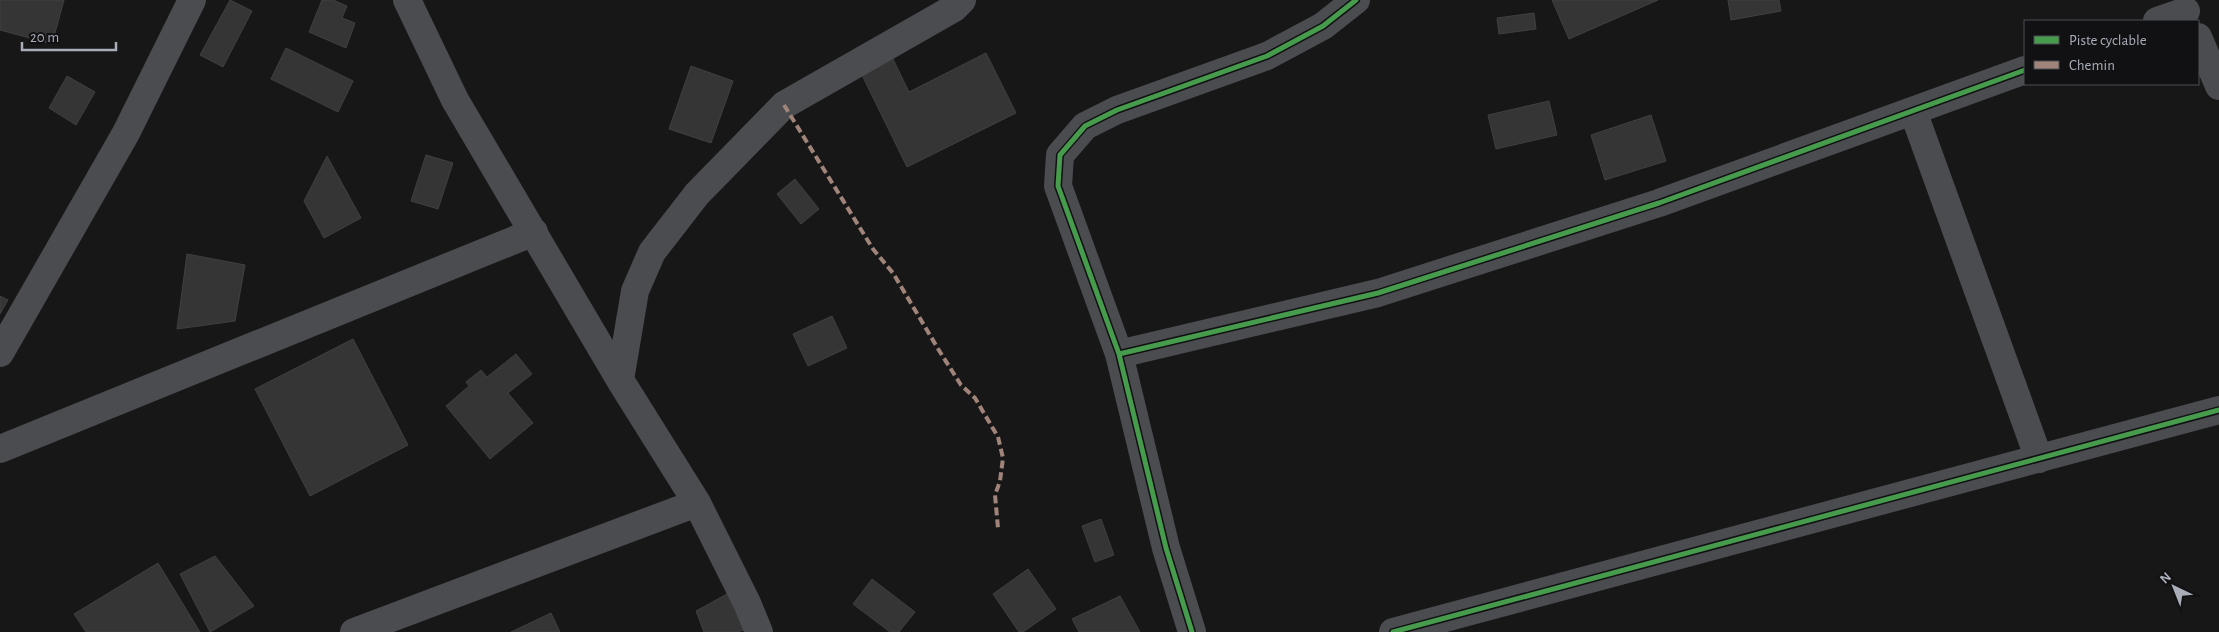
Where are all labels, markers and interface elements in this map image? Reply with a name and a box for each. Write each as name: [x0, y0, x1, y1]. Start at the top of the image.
scale bar: [22, 20, 116, 52]
legend: [2024, 20, 2199, 85]
text: 20 m: [30, 30, 59, 45]
text: Piste cyclable: [2069, 33, 2147, 48]
text: Chemin: [2069, 58, 2115, 73]
north arrow: [2149, 562, 2199, 612]
text: N: [2157, 570, 2174, 587]

